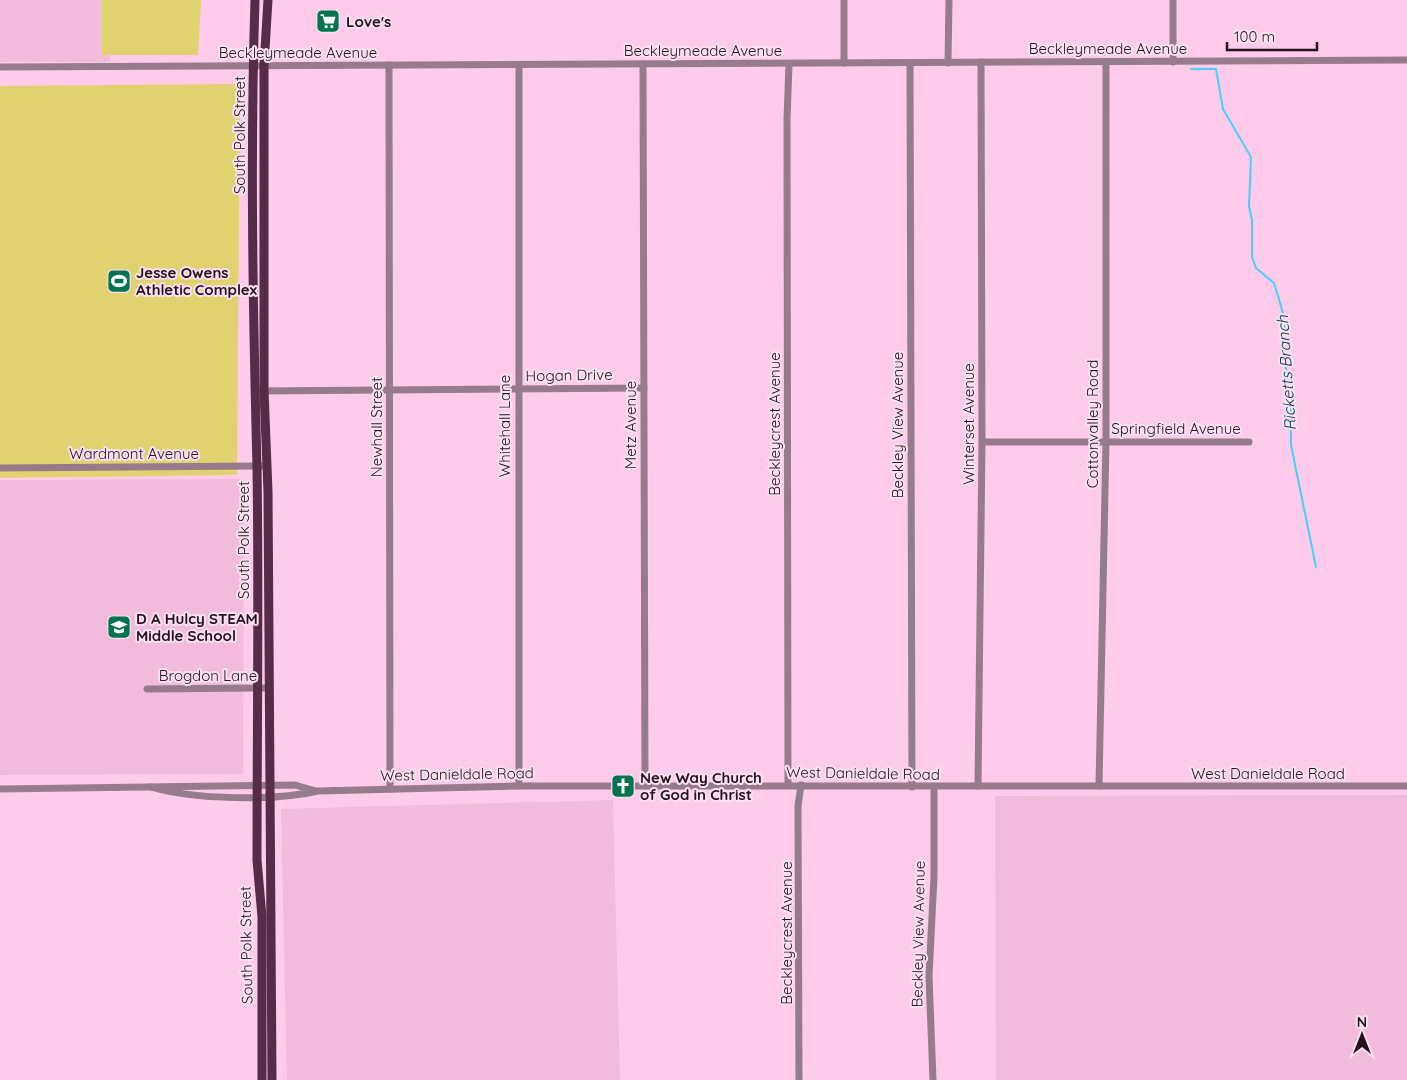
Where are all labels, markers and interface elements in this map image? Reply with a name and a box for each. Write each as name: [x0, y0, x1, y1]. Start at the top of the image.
supermarket icon: Love's: [315, 8, 341, 34]
place label: Love's: [346, 12, 391, 31]
scale bar: [1227, 20, 1317, 52]
text: 100 m: [1234, 27, 1275, 46]
street label: Beckleymeade Avenue: [1029, 39, 1187, 58]
street label: Beckleymeade Avenue: [624, 41, 782, 60]
street label: Beckleymeade Avenue: [219, 43, 377, 62]
street label: South Polk Street: [230, 76, 249, 194]
place label: Jesse Owens Athletic Complex: [136, 263, 258, 299]
sports icon: Jesse Owens Athletic Complex: [106, 268, 132, 294]
water label: Ricketts Branch: [1272, 314, 1300, 431]
street label: Beckleycrest Avenue: [765, 352, 784, 496]
street label: Beckley View Avenue: [888, 352, 907, 498]
street label: Cottonvalley Road: [1083, 360, 1102, 488]
street label: Winterset Avenue: [959, 363, 978, 485]
street label: Hogan Drive: [525, 365, 613, 385]
street label: Whitehall Lane: [495, 375, 514, 477]
street label: Newhall Street: [367, 377, 386, 477]
street label: Metz Avenue: [621, 381, 640, 469]
street label: Springfield Avenue: [1111, 419, 1241, 438]
street label: Wardmont Avenue: [69, 444, 199, 463]
street label: South Polk Street: [234, 481, 253, 599]
place label: D A Hulcy STEAM Middle School: [136, 609, 258, 645]
school or university icon: D A Hulcy STEAM Middle School: [106, 614, 132, 640]
street label: Brogdon Lane: [159, 666, 257, 685]
street label: West Danieldale Road: [786, 762, 940, 784]
street label: West Danieldale Road: [380, 763, 534, 785]
street label: West Danieldale Road: [1191, 764, 1345, 783]
place label: New Way Church of God in Christ: [640, 768, 762, 804]
church icon: New Way Church of God in Christ: [610, 773, 636, 799]
street label: Beckleycrest Avenue: [777, 861, 796, 1005]
street label: Beckley View Avenue: [907, 861, 929, 1007]
street label: South Polk Street: [235, 886, 257, 1004]
north arrow: [1337, 1010, 1387, 1060]
text: N: [1357, 1013, 1367, 1031]

